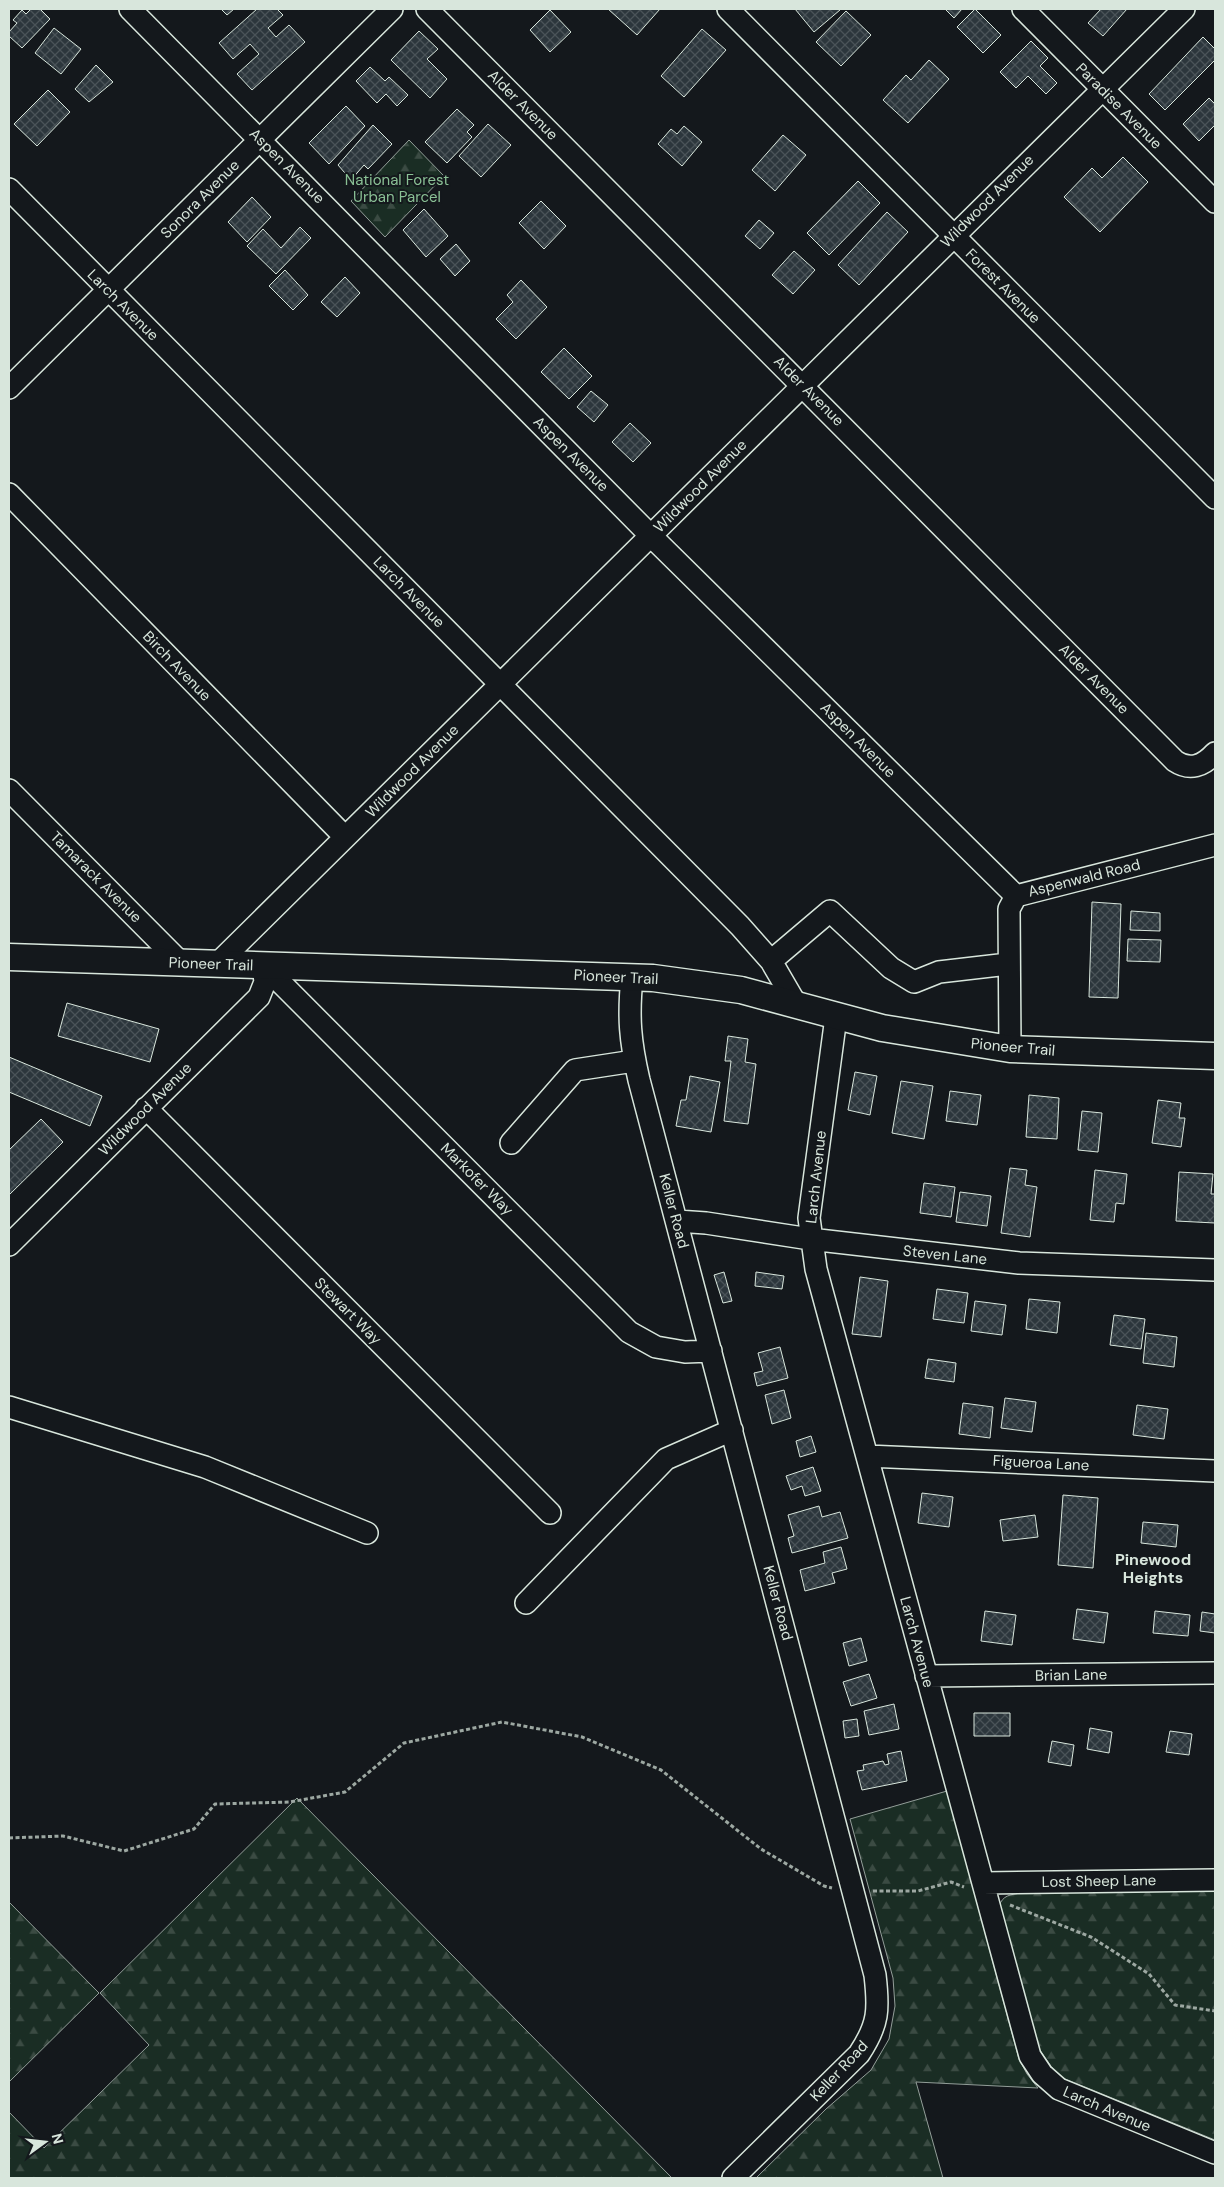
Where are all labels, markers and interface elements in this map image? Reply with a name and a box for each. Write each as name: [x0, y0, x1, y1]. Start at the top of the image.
street label: Paradise Avenue: [1072, 59, 1166, 153]
street label: Alder Avenue: [483, 65, 563, 145]
street label: Aspen Avenue: [245, 124, 329, 208]
street label: Wildwood Avenue: [936, 150, 1038, 252]
street label: Sonora Avenue: [156, 155, 244, 243]
park label: National Forest Urban Parcel: [345, 170, 449, 207]
street label: Forest Avenue: [961, 244, 1045, 328]
street label: Larch Avenue: [83, 265, 163, 345]
street label: Alder Avenue: [769, 351, 849, 431]
street label: Aspen Avenue: [529, 412, 613, 496]
street label: Wildwood Avenue: [649, 435, 751, 537]
street label: Larch Avenue: [369, 552, 449, 632]
street label: Birch Avenue: [139, 627, 215, 705]
street label: Alder Avenue: [1054, 639, 1134, 719]
street label: Aspen Avenue: [816, 698, 900, 782]
street label: Wildwood Avenue: [361, 720, 463, 822]
street label: Tamarack Avenue: [46, 827, 146, 927]
street label: Aspenwald Road: [1026, 854, 1142, 902]
street label: Pioneer Trail: [168, 953, 254, 975]
street label: Pioneer Trail: [573, 965, 659, 989]
street label: Pioneer Trail: [970, 1033, 1056, 1061]
street label: Wildwood Avenue: [94, 1058, 196, 1160]
street label: Larch Avenue: [801, 1129, 831, 1225]
street label: Markofer Way: [436, 1138, 518, 1220]
street label: Keller Road: [654, 1171, 694, 1251]
street label: Steven Lane: [902, 1241, 988, 1269]
street label: Stewart Way: [310, 1273, 386, 1349]
street label: Figueroa Lane: [992, 1450, 1090, 1476]
district label: Pinewood Heights: [1115, 1549, 1191, 1588]
street label: Keller Road: [758, 1563, 798, 1643]
street label: Larch Avenue: [895, 1594, 939, 1690]
street label: Brian Lane: [1035, 1664, 1107, 1686]
street label: Lost Sheep Lane: [1042, 1870, 1156, 1892]
street label: Keller Road: [806, 2036, 872, 2106]
street label: Larch Avenue: [1060, 2082, 1154, 2136]
north arrow: [20, 2117, 70, 2167]
text: N: [48, 2131, 68, 2146]

